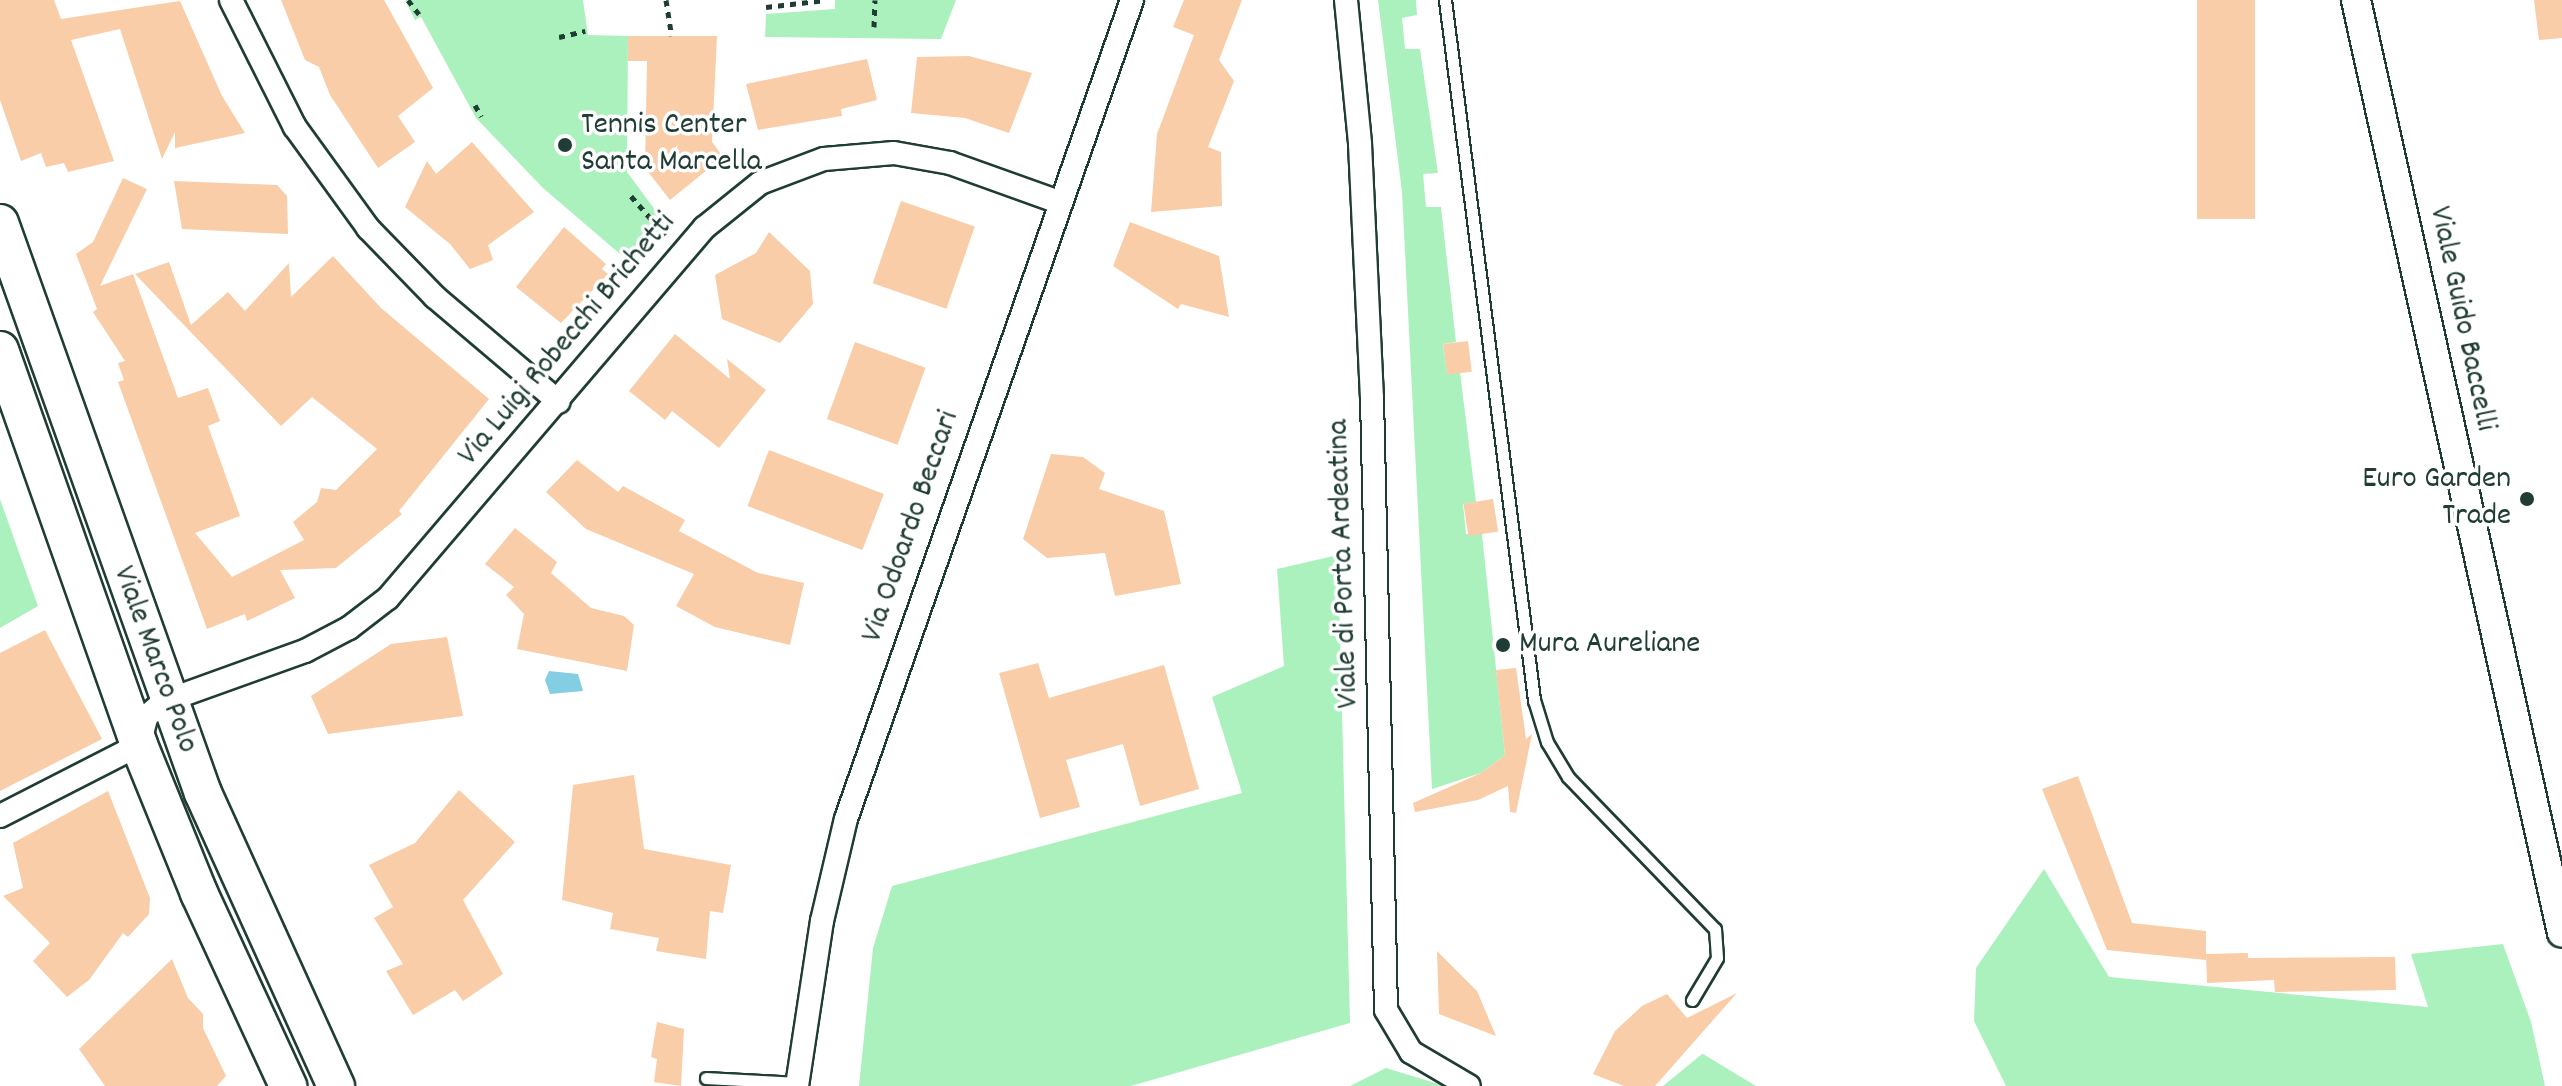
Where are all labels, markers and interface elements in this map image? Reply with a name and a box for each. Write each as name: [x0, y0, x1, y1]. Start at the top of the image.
place label: Tennis Center Santa Marcella: [581, 108, 762, 183]
marker: Tennis Center Santa Marcella: [556, 136, 574, 154]
street label: Viale Guido Baccelli: [2418, 203, 2504, 435]
street label: Via Luigi Robecchi Brichetti: [451, 206, 685, 474]
street label: Via Odoardo Beccari: [854, 406, 970, 648]
street label: Viale di Porta Ardeatina: [1321, 419, 1369, 709]
place label: Euro Garden Trade: [2362, 462, 2511, 537]
marker: Euro Garden Trade: [2518, 490, 2536, 508]
street label: Viale Marco Polo: [102, 561, 206, 759]
place label: Mura Aureliane: [1519, 626, 1700, 664]
marker: Mura Aureliane: [1494, 636, 1512, 654]

